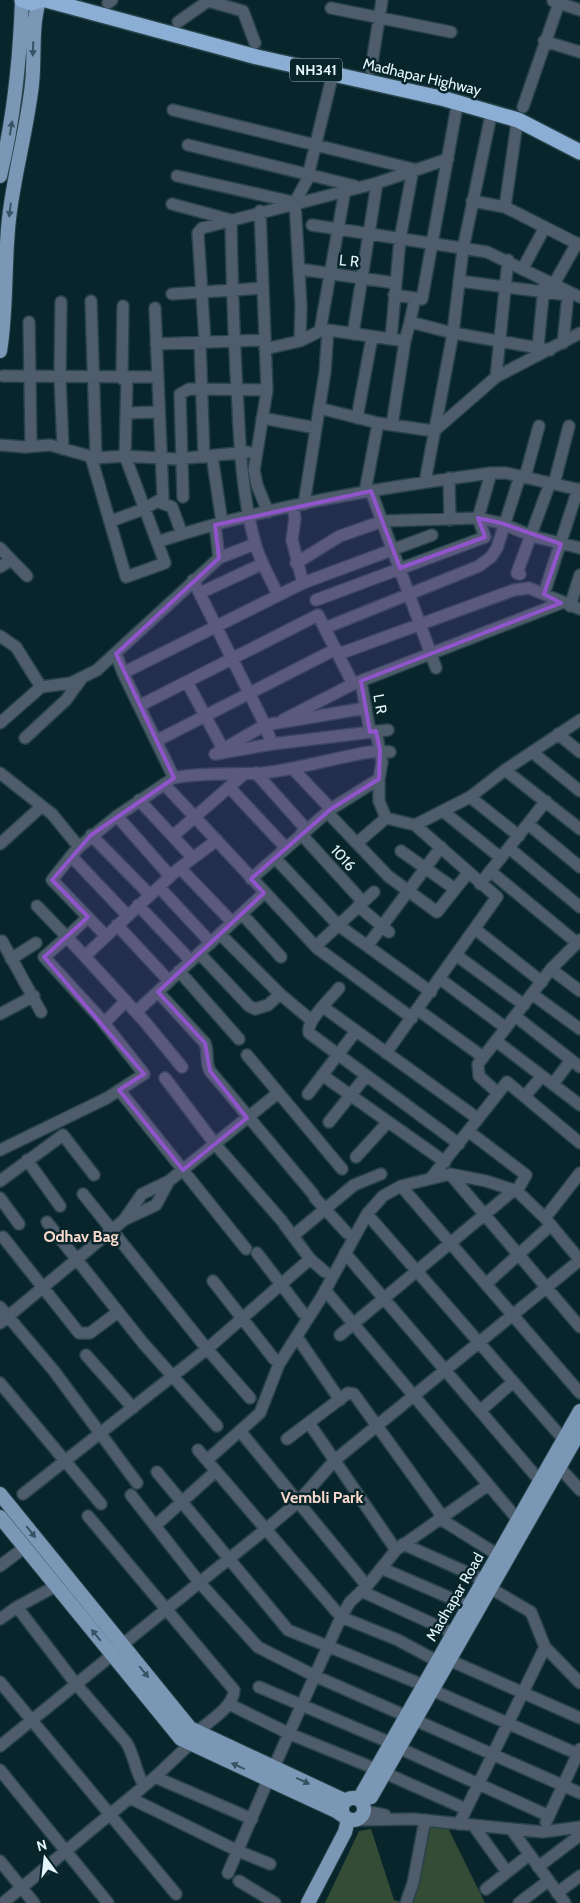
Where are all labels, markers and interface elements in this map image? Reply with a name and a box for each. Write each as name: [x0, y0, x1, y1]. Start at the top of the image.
one-way arrow: [29, 42, 37, 58]
street label: Madhapar Highway: [361, 55, 483, 99]
road number: NH341: [290, 58, 342, 82]
one-way arrow: [7, 120, 15, 136]
one-way arrow: [6, 202, 14, 218]
street label: L R: [338, 251, 360, 271]
street label: L R: [369, 693, 391, 715]
street label: 1016: [327, 841, 359, 875]
district label: Odhav Bag: [43, 1227, 119, 1246]
district label: Vembli Park: [281, 1488, 363, 1507]
one-way arrow: [25, 1526, 36, 1539]
street label: Madhapar Road: [422, 1550, 488, 1644]
one-way arrow: [90, 1629, 101, 1642]
one-way arrow: [138, 1665, 149, 1678]
one-way arrow: [231, 1762, 245, 1770]
one-way arrow: [296, 1777, 311, 1785]
north arrow: [20, 1833, 70, 1883]
text: N: [35, 1835, 49, 1855]

